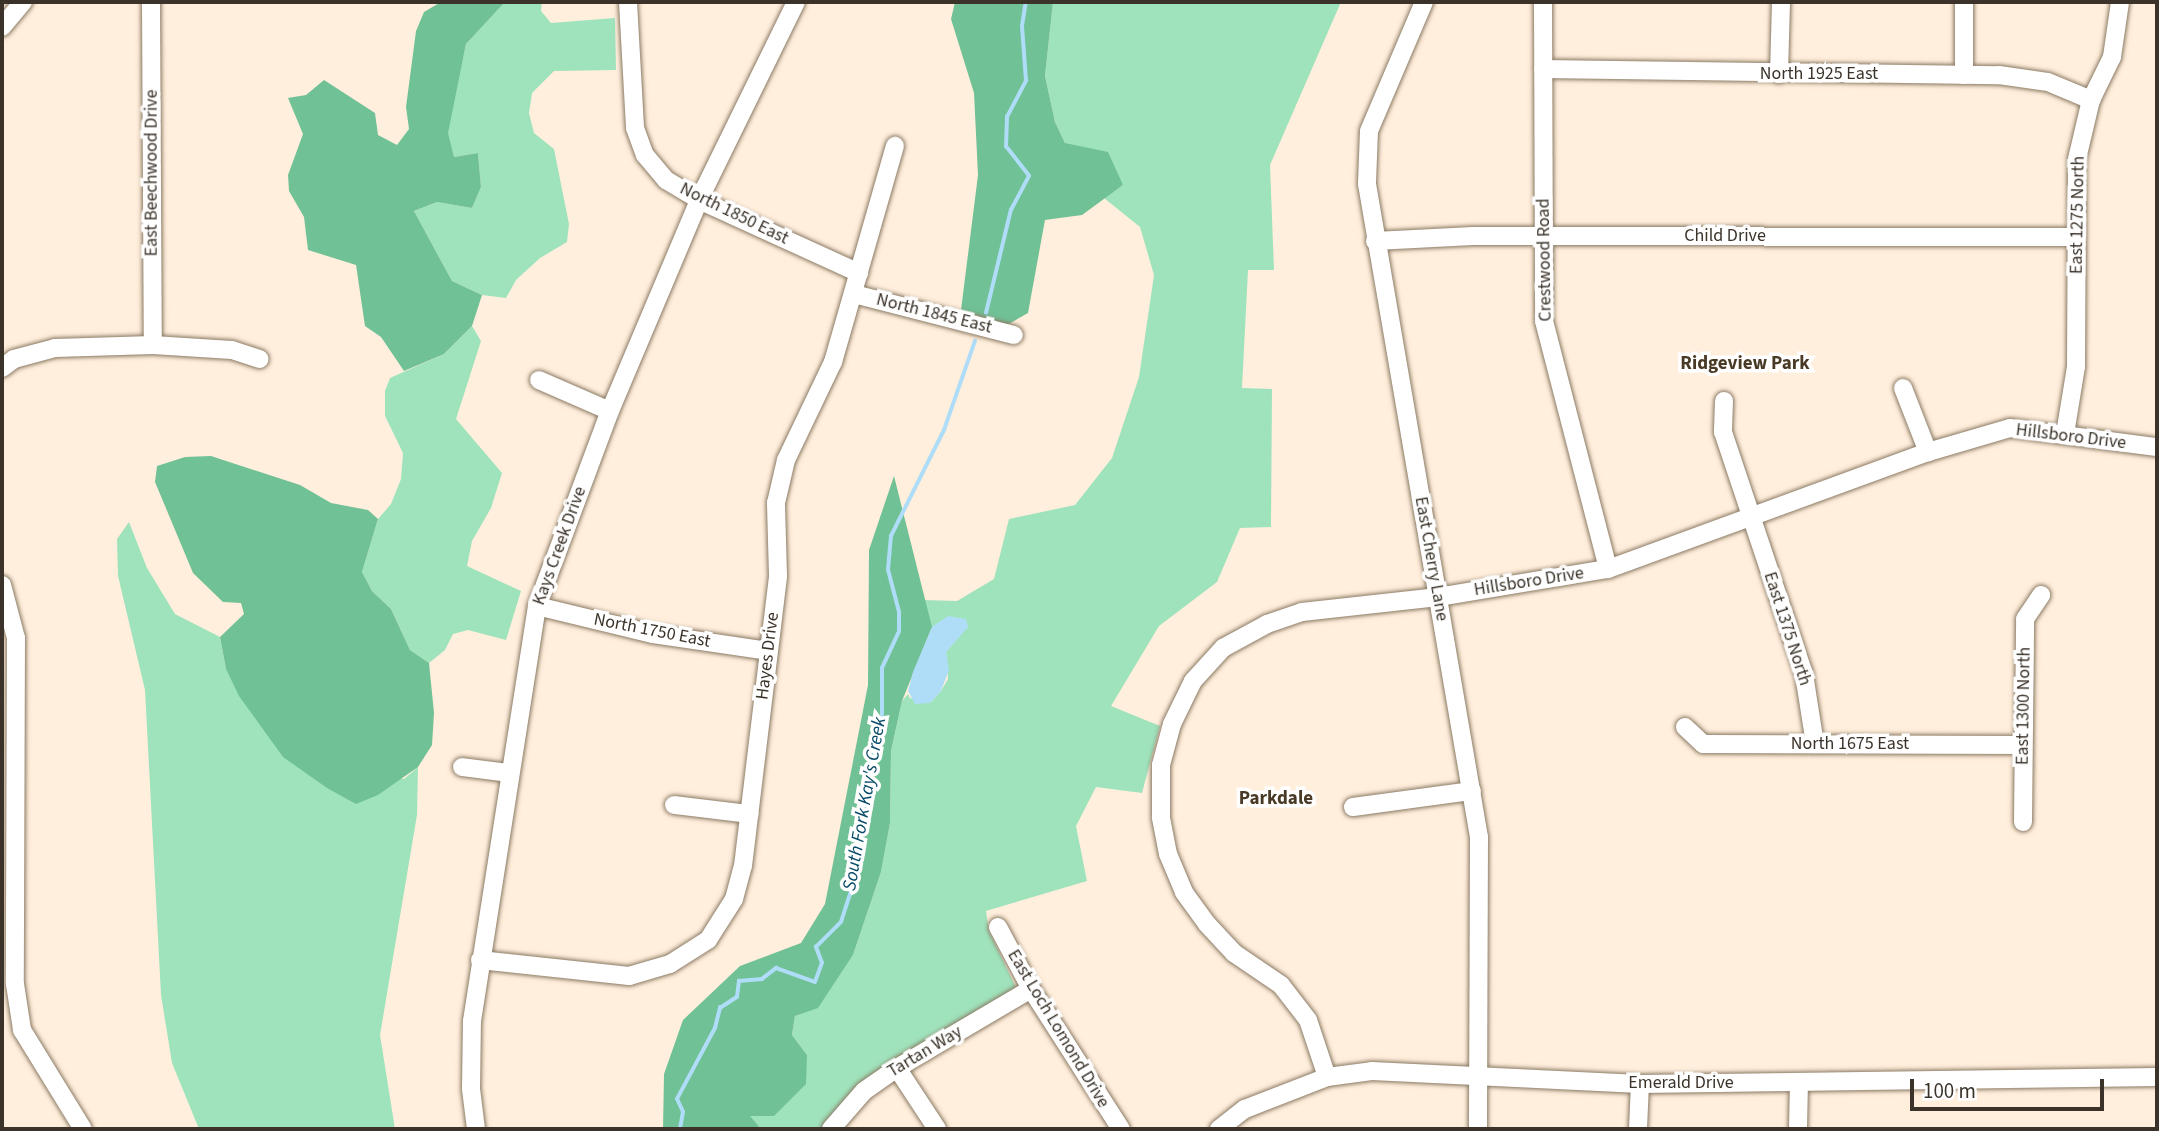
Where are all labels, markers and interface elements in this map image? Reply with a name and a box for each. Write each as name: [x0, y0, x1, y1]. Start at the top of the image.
street label: North 1925 East: [1760, 63, 1878, 85]
street label: East Beechwood Drive: [141, 90, 163, 256]
street label: East 1275 North: [2066, 156, 2090, 274]
street label: North 1850 East: [676, 178, 792, 250]
street label: Crestwood Road: [1533, 198, 1557, 322]
street label: Child Drive: [1684, 225, 1766, 247]
street label: North 1845 East: [874, 289, 994, 339]
district label: Ridgeview Park: [1680, 353, 1810, 375]
street label: Hillsboro Drive: [2015, 420, 2127, 454]
street label: Kays Creek Drive: [529, 484, 591, 608]
street label: East Cherry Lane: [1409, 495, 1453, 623]
street label: Hillsboro Drive: [1472, 563, 1586, 601]
street label: East 1375 North: [1758, 569, 1816, 689]
street label: North 1750 East: [592, 609, 712, 653]
street label: Hayes Drive: [752, 611, 784, 701]
street label: East 1300 North: [2012, 647, 2036, 765]
water label: South Fork Kay's Creek: [839, 715, 891, 893]
street label: North 1675 East: [1791, 733, 1909, 755]
district label: Parkdale: [1239, 788, 1313, 810]
street label: East Loch Lomond Drive: [1002, 946, 1114, 1112]
street label: Tartan Way: [884, 1021, 966, 1083]
scale bar: [1914, 1064, 2108, 1108]
street label: Emerald Drive: [1628, 1072, 1734, 1094]
text: 100 m: [1923, 1076, 1976, 1106]

